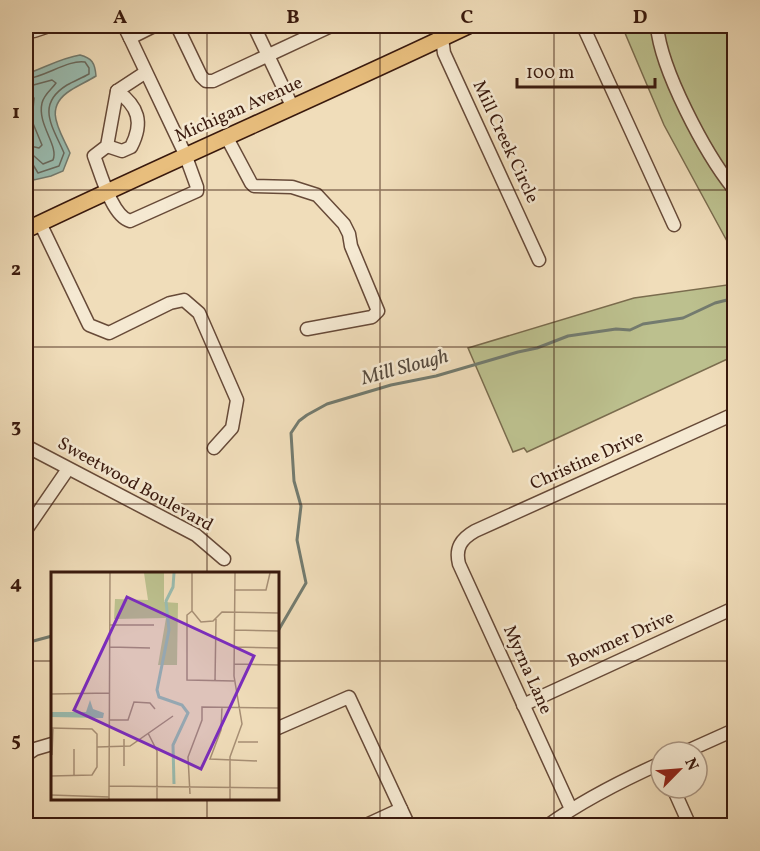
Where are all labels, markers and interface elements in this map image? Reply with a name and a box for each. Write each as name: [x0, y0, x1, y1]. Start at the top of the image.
text: A: [113, 4, 127, 32]
text: B: [286, 4, 300, 32]
text: C: [461, 4, 474, 32]
text: D: [633, 4, 647, 32]
scale bar: [517, 51, 655, 89]
text: 100 m: [526, 61, 575, 86]
street label: Michigan Avenue: [171, 71, 307, 149]
street label: Mill Creek Circle: [466, 77, 544, 207]
text: 1: [12, 99, 20, 127]
text: 2: [11, 256, 21, 284]
water label: Mill Slough: [357, 343, 452, 393]
text: 3: [11, 413, 21, 441]
street label: Christine Drive: [526, 425, 648, 497]
street label: Sweetwood Boulevard: [53, 432, 217, 538]
text: 4: [10, 570, 22, 598]
inset map: [51, 572, 279, 800]
street label: Bowmer Drive: [564, 605, 678, 675]
street label: Myrna Lane: [496, 622, 558, 718]
text: 5: [11, 727, 21, 755]
north arrow: [649, 740, 709, 800]
text: N: [678, 755, 703, 775]

